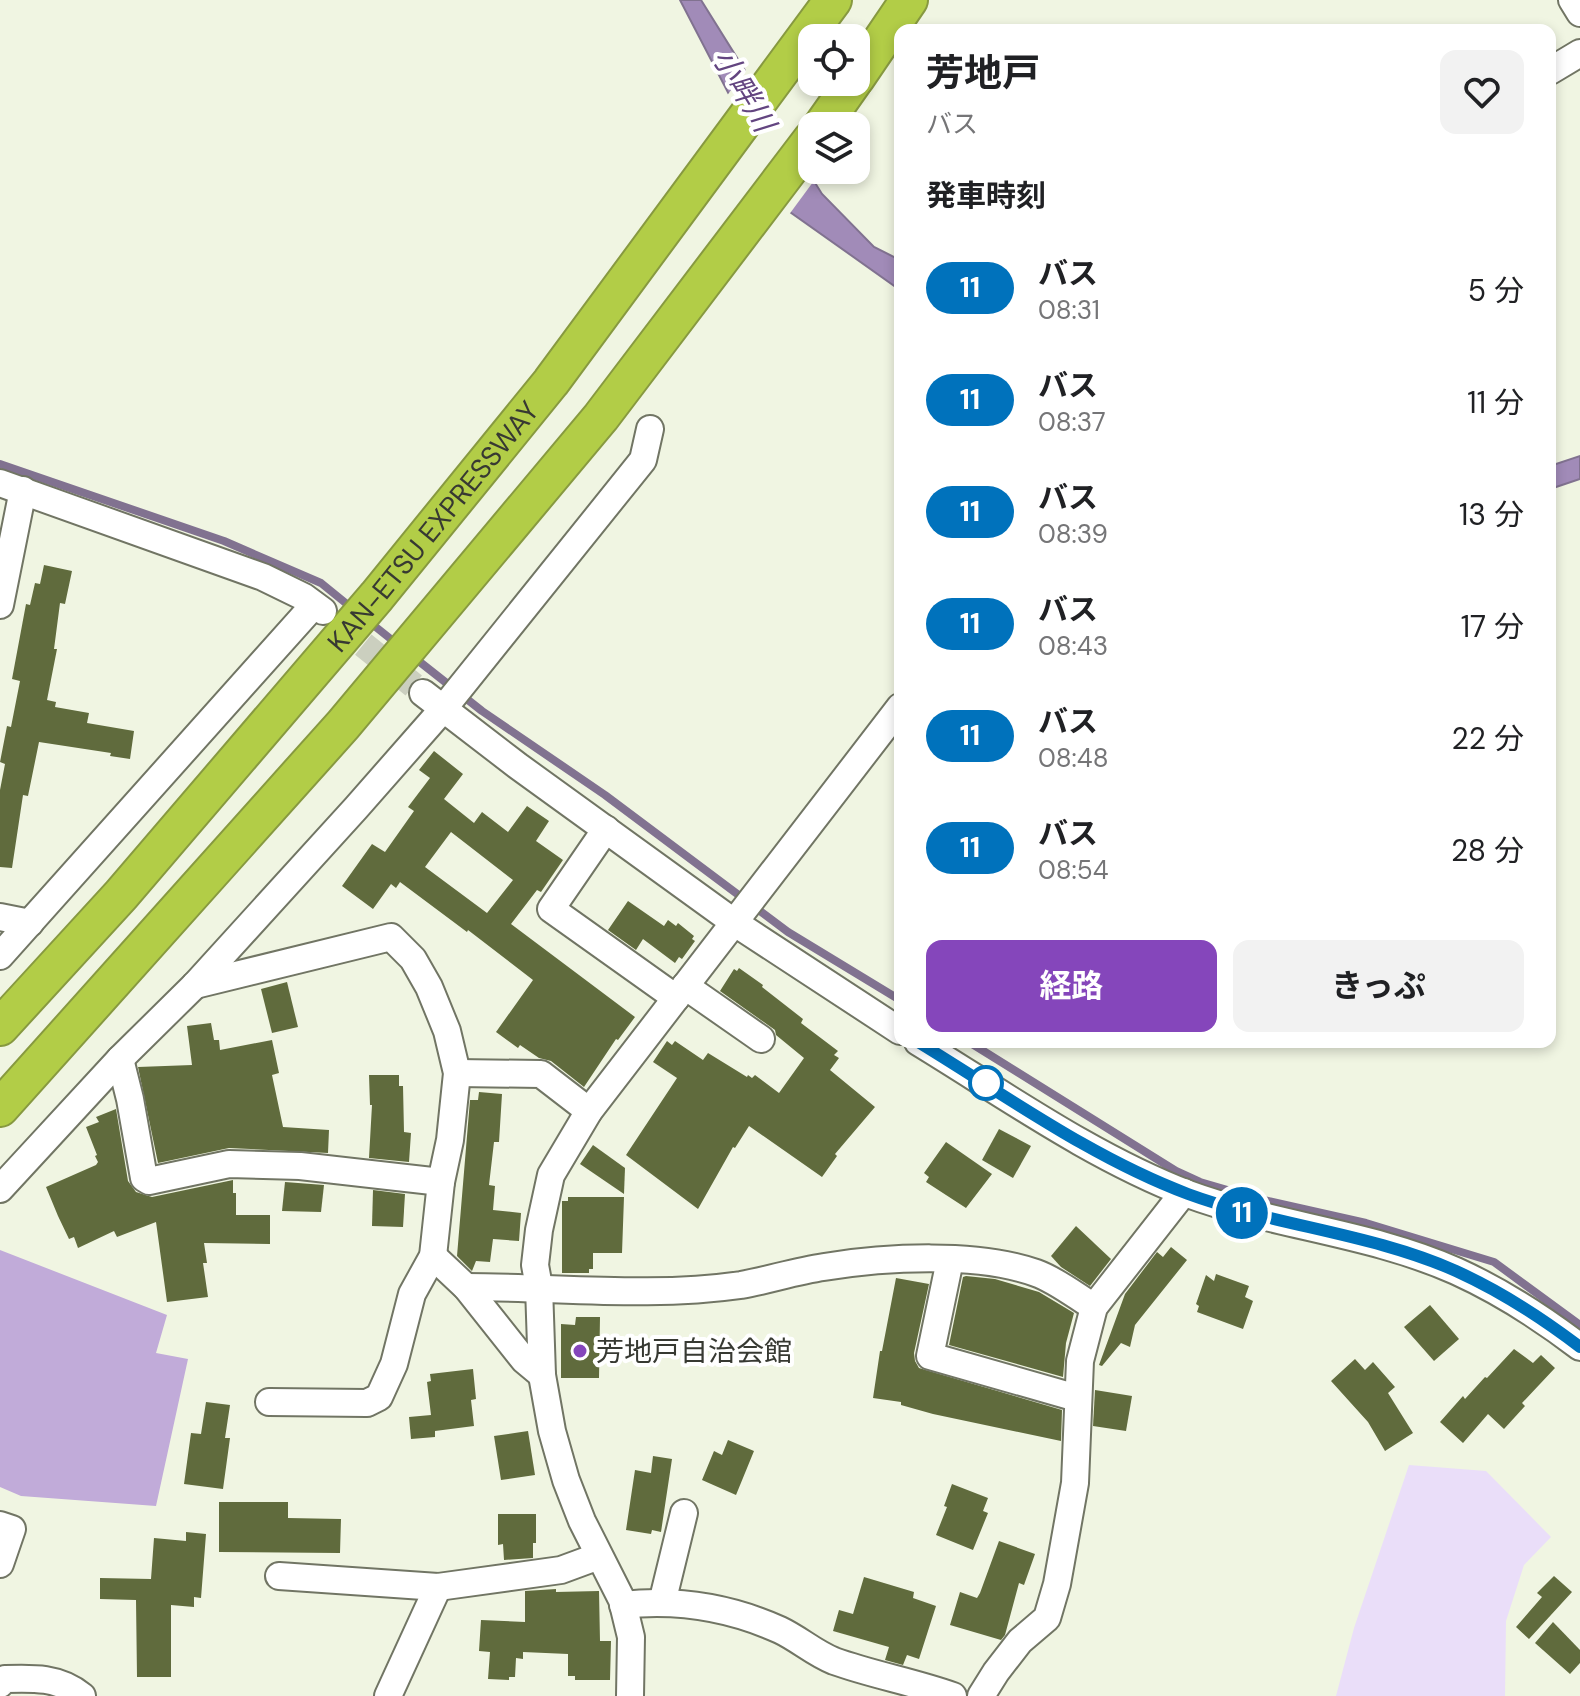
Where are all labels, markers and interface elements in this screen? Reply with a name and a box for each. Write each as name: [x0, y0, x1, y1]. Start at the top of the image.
map controls: [798, 24, 870, 184]
button: locate: [798, 24, 870, 96]
water label: 小畔川: [704, 41, 785, 141]
text: 芳地戸: [926, 48, 1040, 98]
button: heart: [1440, 50, 1524, 134]
text: バス: [926, 107, 978, 141]
button: layers: [798, 112, 870, 184]
text: 発車時刻: [926, 176, 1046, 215]
text: バス: [1038, 254, 1098, 293]
text: 11: [960, 269, 980, 306]
text: 5 分: [1468, 271, 1524, 310]
text: 08:31: [1038, 293, 1100, 327]
text: バス: [1038, 366, 1098, 405]
text: 11: [960, 381, 980, 418]
text: 11 分: [1467, 383, 1524, 422]
street label: KAN-ETSU EXPRESSWAY: [319, 393, 547, 659]
text: 08:37: [1038, 405, 1106, 439]
text: バス: [1038, 478, 1098, 517]
text: 11: [960, 493, 980, 530]
text: 13 分: [1459, 495, 1524, 534]
text: 08:39: [1038, 517, 1108, 551]
text: バス: [1038, 590, 1098, 629]
text: 11: [960, 605, 980, 642]
text: 17 分: [1461, 607, 1524, 646]
text: 08:43: [1038, 629, 1108, 663]
text: バス: [1038, 702, 1098, 741]
text: 11: [960, 717, 980, 754]
text: 22 分: [1451, 719, 1524, 758]
text: 08:48: [1038, 741, 1108, 775]
text: バス: [1038, 814, 1098, 853]
text: 11: [960, 829, 980, 866]
text: 28 分: [1451, 831, 1524, 870]
text: 08:54: [1038, 853, 1109, 887]
button: 経路: [926, 940, 1217, 1032]
button: きっぷ: [1233, 940, 1524, 1032]
unlabelled marker: [969, 1066, 1003, 1100]
line badge: 11: [1206, 1187, 1278, 1239]
text: 11: [1232, 1194, 1252, 1231]
place label: 芳地戸自治会館: [596, 1333, 792, 1370]
marker: 芳地戸自治会館: [571, 1342, 589, 1360]

